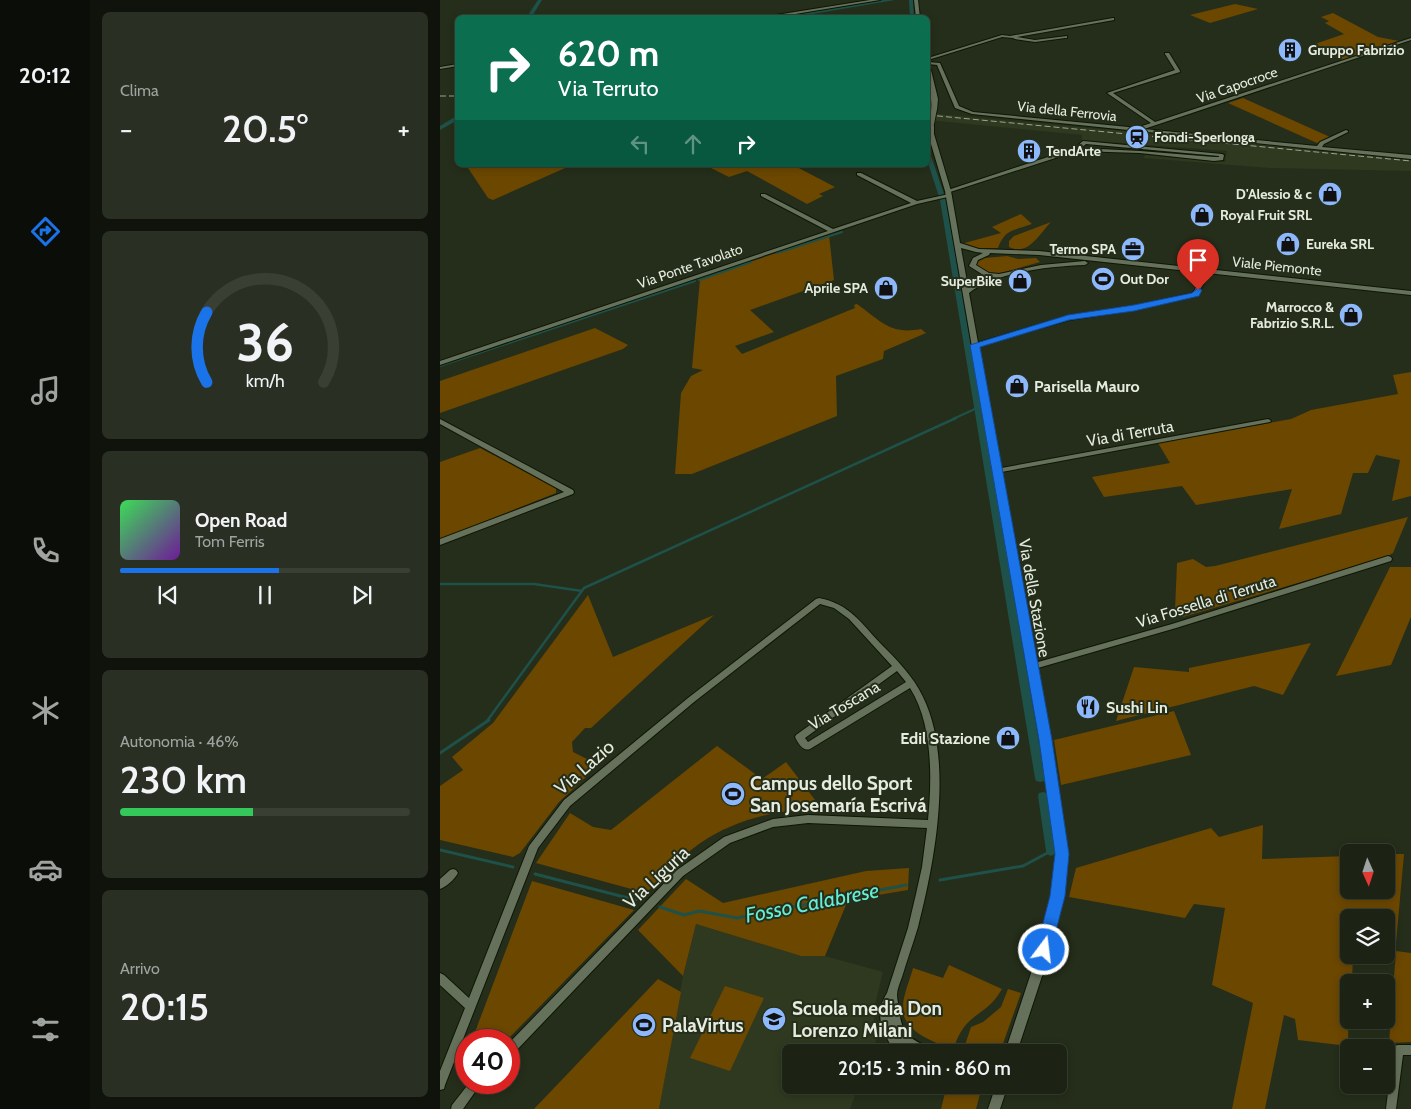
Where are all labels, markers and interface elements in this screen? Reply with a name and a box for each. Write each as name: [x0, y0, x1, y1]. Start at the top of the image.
text: 620 m: [558, 32, 659, 75]
icon: right: [475, 35, 540, 100]
building icon: Gruppo Fabrizio: [1277, 37, 1303, 63]
place label: Gruppo Fabrizio: [1308, 41, 1404, 59]
text: 20:12: [19, 62, 71, 89]
street label: Via Capocroce: [1194, 63, 1280, 107]
text: Via Terruto: [558, 75, 659, 102]
text: Clima: [120, 81, 159, 100]
street label: Via della Ferrovia: [1016, 97, 1118, 125]
text: 20.5°: [222, 105, 308, 152]
text: −: [120, 112, 132, 146]
text: +: [398, 112, 410, 146]
station icon: Fondi-Sperlonga: [1124, 124, 1150, 150]
place label: Fondi-Sperlonga: [1154, 128, 1255, 146]
icon: left: [626, 130, 654, 158]
icon: ahead: [679, 130, 707, 158]
icon: right: [732, 130, 760, 158]
building icon: TendArte: [1016, 138, 1042, 164]
place label: TendArte: [1046, 142, 1101, 160]
shop icon: D'Alessio & c: [1317, 181, 1343, 207]
place label: D'Alessio & c: [1236, 185, 1313, 203]
shop icon: Royal Fruit SRL: [1189, 202, 1215, 228]
place label: Royal Fruit SRL: [1220, 206, 1312, 224]
icon: directions: [28, 214, 63, 249]
shop icon: Eureka SRL: [1275, 231, 1301, 257]
place label: Eureka SRL: [1306, 235, 1374, 253]
office icon: Termo SPA: [1120, 236, 1146, 262]
street label: Via Ponte Tavolato: [635, 239, 745, 292]
pin: [1177, 239, 1219, 290]
place label: Termo SPA: [1049, 240, 1116, 258]
icon: arrive: [1184, 246, 1212, 274]
street label: Viale Piemonte: [1231, 252, 1323, 280]
sports icon: Out Dor: [1090, 266, 1116, 292]
shop icon: SuperBike: [1007, 268, 1033, 294]
place label: Out Dor: [1120, 270, 1169, 288]
place label: SuperBike: [941, 272, 1002, 290]
shop icon: Aprile SPA: [873, 275, 899, 301]
place label: Aprile SPA: [805, 279, 868, 297]
place label: Marrocco & Fabrizio S.R.L.: [1250, 298, 1334, 332]
shop icon: Marrocco & Fabrizio S.R.L.: [1338, 302, 1364, 328]
text: 36: [236, 311, 294, 374]
text: km/h: [245, 370, 285, 391]
icon: music: [28, 373, 63, 408]
shop icon: Parisella Mauro: [1004, 373, 1030, 399]
place label: Parisella Mauro: [1034, 377, 1140, 396]
street label: Via di Terruta: [1085, 416, 1175, 450]
text: Open Road: [195, 509, 287, 532]
text: Tom Ferris: [195, 532, 265, 551]
icon: phone: [28, 533, 63, 568]
street label: Via della Stazione: [1015, 537, 1054, 659]
street label: Via Fossella di Terruta: [1134, 571, 1278, 632]
icon: previous: [154, 581, 182, 609]
icon: pause: [251, 581, 279, 609]
icon: next: [348, 581, 376, 609]
street label: Via Toscana: [805, 677, 883, 734]
icon: climate: [28, 693, 63, 728]
restaurant icon: Sushi Lin: [1075, 694, 1101, 720]
place label: Sushi Lin: [1106, 698, 1168, 717]
shop icon: Edil Stazione: [995, 725, 1021, 751]
place label: Edil Stazione: [900, 729, 990, 748]
text: Autonomia · 46%: [120, 732, 239, 751]
street label: Via Lazio: [550, 735, 619, 800]
text: 230 km: [120, 756, 247, 803]
place label: Campus dello Sport San Josemaría Escrivá: [750, 772, 927, 817]
sports icon: Campus dello Sport San Josemaría Escrivá: [720, 781, 746, 807]
street label: Via Liguria: [619, 841, 694, 914]
north arrow: [1340, 844, 1395, 899]
map controls: [1340, 844, 1395, 1094]
icon: car: [28, 852, 63, 887]
water label: Fosso Calabrese: [743, 877, 881, 928]
button: layers: [1340, 909, 1395, 964]
position arrow: [1017, 923, 1069, 975]
text: Arrivo: [120, 959, 160, 978]
button: +: [1340, 974, 1395, 1029]
text: 20:15: [120, 983, 209, 1030]
place label: Scuola media Don Lorenzo Milani: [792, 997, 942, 1042]
school or university icon: Scuola media Don Lorenzo Milani: [761, 1006, 787, 1032]
icon: filters: [28, 1012, 63, 1047]
sports icon: PalaVirtus: [631, 1012, 657, 1038]
place label: PalaVirtus: [662, 1014, 744, 1037]
speed limit sign: 40: [455, 1029, 520, 1094]
button: −: [1340, 1039, 1395, 1094]
text: 20:15 · 3 min · 860 m: [838, 1057, 1011, 1080]

